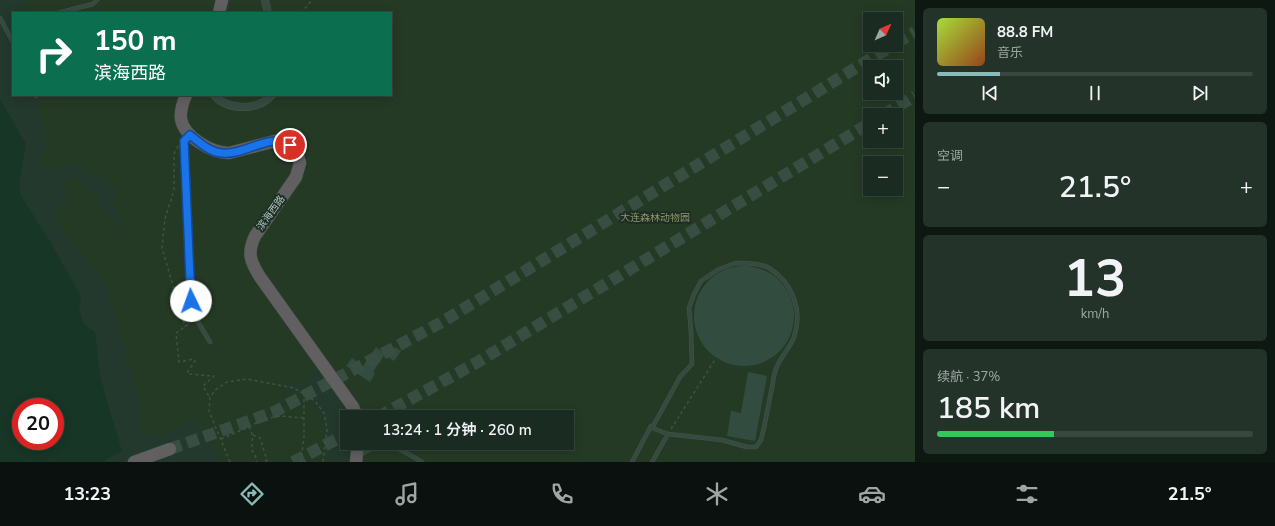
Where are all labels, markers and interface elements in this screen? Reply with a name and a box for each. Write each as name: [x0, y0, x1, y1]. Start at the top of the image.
north arrow: [863, 12, 903, 52]
map controls: [863, 12, 903, 196]
text: 150 m: [94, 22, 177, 60]
text: 88.8 FM: [997, 22, 1053, 42]
icon: right: [28, 28, 80, 80]
text: 音乐: [997, 44, 1023, 62]
button: sound: [863, 60, 903, 100]
text: 滨海西路: [94, 61, 166, 85]
icon: previous: [979, 82, 1001, 104]
icon: pause: [1084, 82, 1106, 104]
icon: next: [1189, 82, 1211, 104]
button: +: [863, 108, 903, 148]
pin: [273, 128, 307, 162]
icon: arrive: [279, 134, 301, 156]
text: 空调: [937, 147, 963, 165]
button: −: [863, 156, 903, 196]
text: 21.5°: [1059, 167, 1131, 208]
text: −: [937, 172, 950, 202]
text: +: [1240, 172, 1253, 202]
street label: 滨海西路: [254, 193, 288, 233]
park label: 大连森林动物园: [620, 211, 690, 225]
text: 13: [1064, 243, 1126, 314]
position arrow: [170, 280, 212, 322]
text: km/h: [1081, 305, 1109, 323]
text: 续航 · 37%: [937, 368, 1000, 386]
text: 185 km: [937, 388, 1040, 429]
speed limit sign: 20: [12, 398, 64, 450]
text: 13:24 · 1 分钟 · 260 m: [382, 420, 532, 440]
icon: directions: [238, 480, 266, 508]
icon: music: [393, 480, 421, 508]
icon: phone: [548, 480, 576, 508]
icon: climate: [703, 480, 731, 508]
icon: car: [858, 480, 886, 508]
icon: filters: [1013, 480, 1041, 508]
text: 13:23: [63, 482, 111, 506]
text: 21.5°: [1168, 482, 1212, 506]

